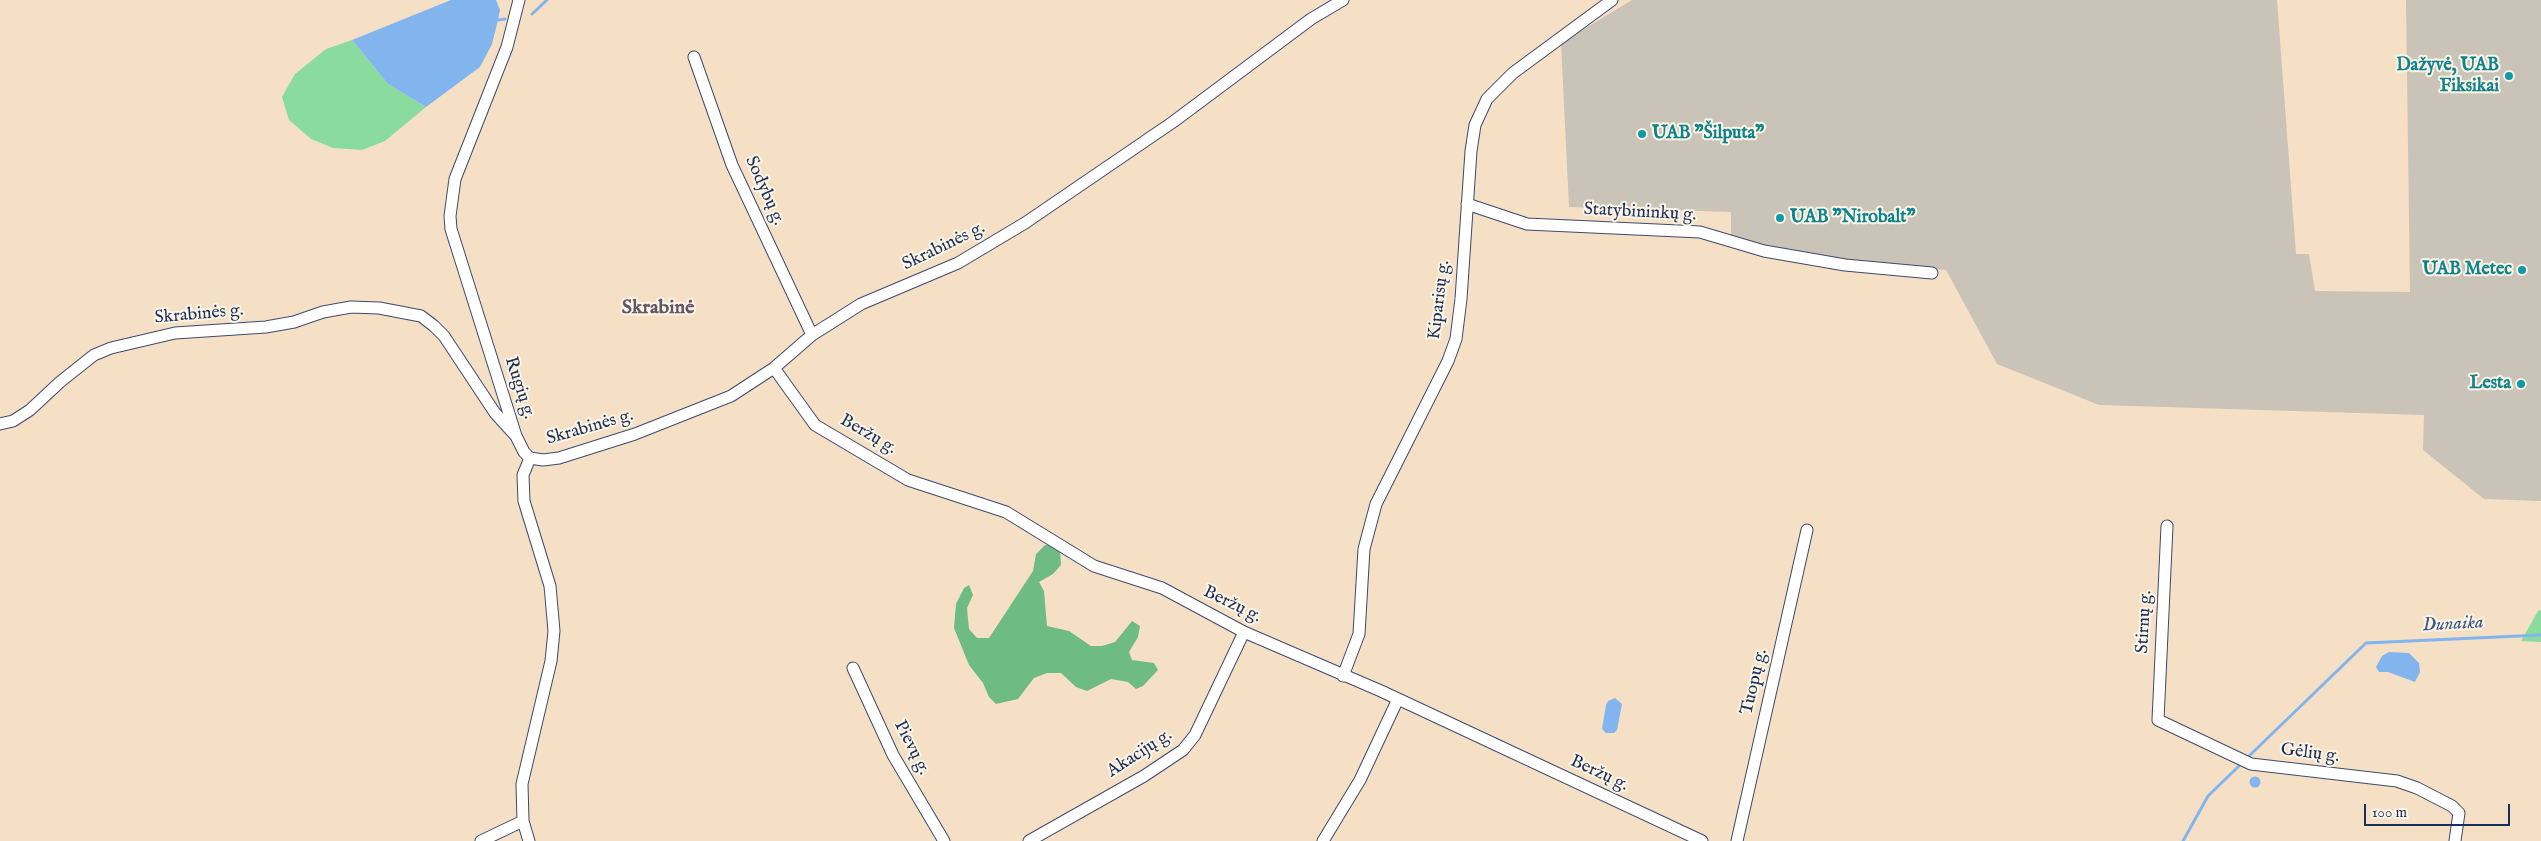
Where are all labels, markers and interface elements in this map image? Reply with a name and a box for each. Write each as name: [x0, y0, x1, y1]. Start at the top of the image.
place label: Dažyvė, UAB Fiksikai: [2396, 55, 2499, 98]
marker: Dažyvė, UAB Fiksikai: [2503, 70, 2515, 82]
place label: UAB "Šilputa": [1652, 123, 1764, 145]
marker: UAB "Šilputa": [1636, 128, 1648, 140]
street label: Sodybų g.: [739, 153, 789, 229]
street label: Statybininkų g.: [1583, 199, 1697, 227]
place label: UAB "Nirobalt": [1790, 207, 1915, 229]
marker: UAB "Nirobalt": [1774, 212, 1786, 224]
street label: Skrabinės g.: [899, 218, 989, 276]
street label: Kiparisų g.: [1424, 259, 1456, 341]
place label: UAB Metec: [2422, 259, 2512, 281]
marker: UAB Metec: [2516, 264, 2528, 276]
district label: Skrabinė: [622, 297, 694, 321]
street label: Skrabinės g.: [154, 300, 244, 330]
street label: Rugių g.: [499, 354, 539, 422]
place label: Lesta: [2470, 373, 2511, 395]
marker: Lesta: [2515, 378, 2527, 390]
street label: Skrabinės g.: [544, 405, 636, 451]
street label: Beržų g.: [836, 410, 900, 460]
street label: Beržų g.: [1199, 582, 1265, 628]
street label: Stirnų g.: [2133, 590, 2157, 654]
water label: Dunaika: [2422, 612, 2484, 638]
street label: Tuopų g.: [1737, 647, 1773, 717]
street label: Pievų g.: [888, 717, 934, 779]
street label: Akacijų g.: [1103, 725, 1177, 783]
street label: Gėlių g.: [2279, 740, 2341, 768]
street label: Beržų g.: [1566, 751, 1632, 797]
scale bar: [2366, 794, 2512, 826]
text: 100 m: [2372, 803, 2407, 822]

